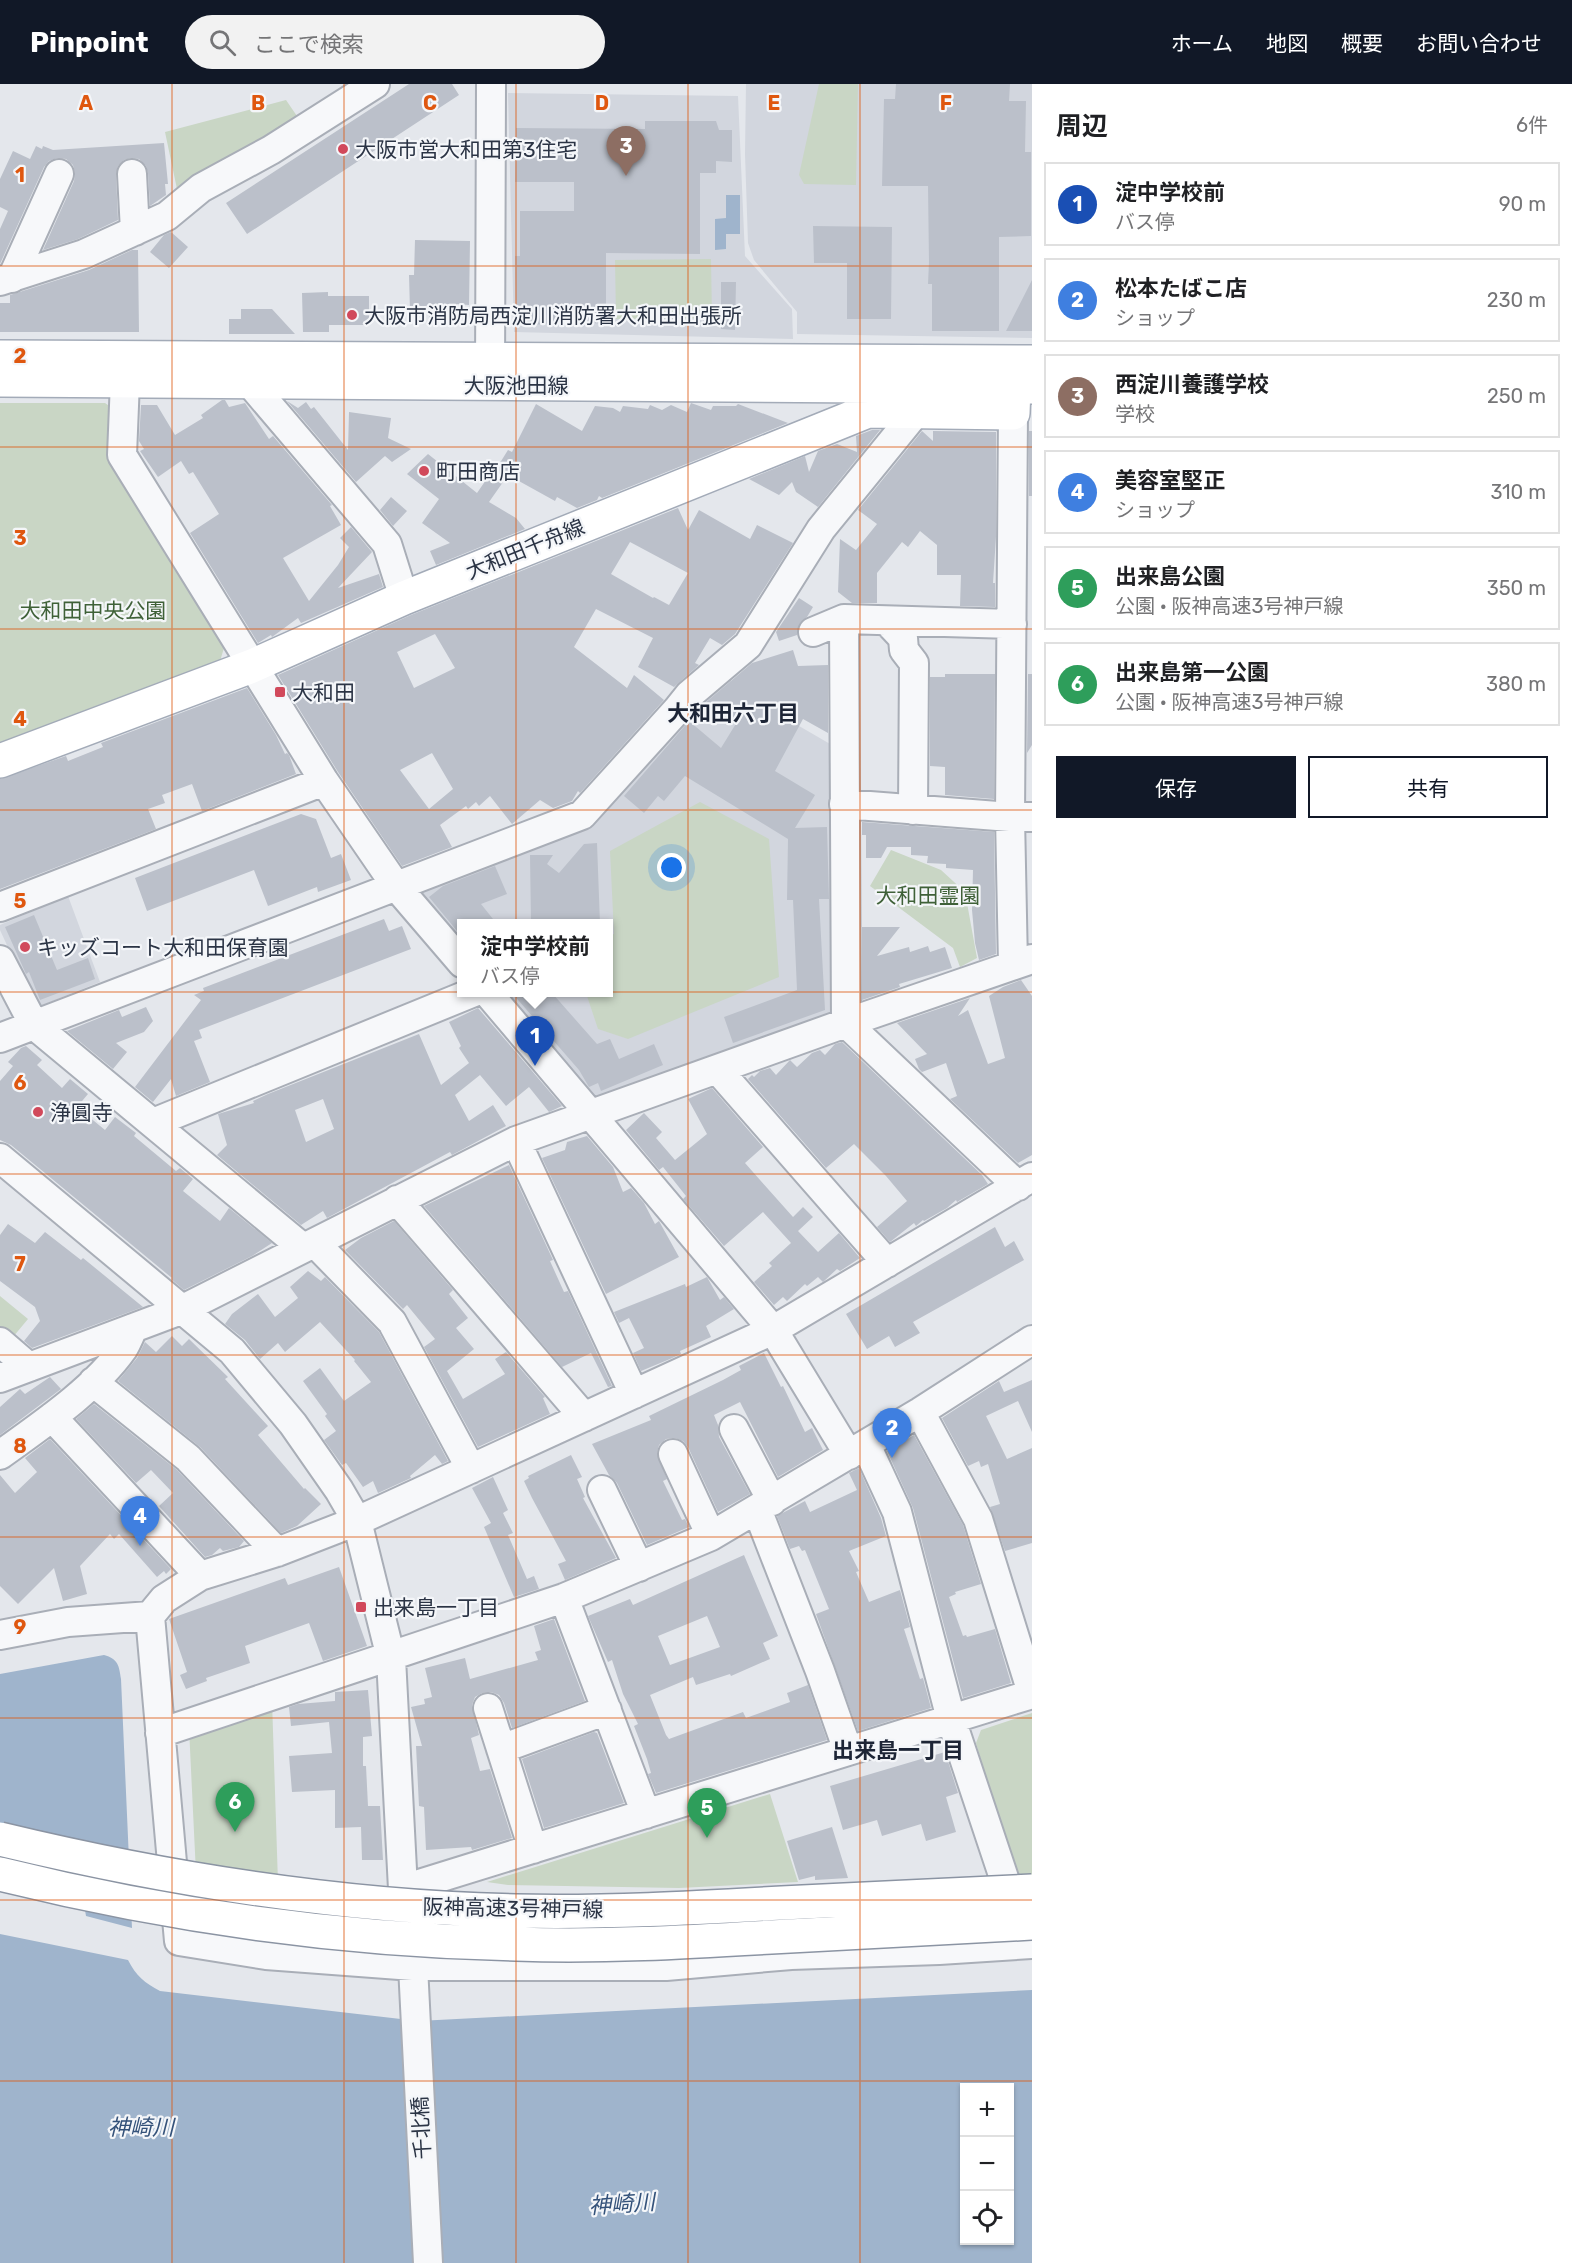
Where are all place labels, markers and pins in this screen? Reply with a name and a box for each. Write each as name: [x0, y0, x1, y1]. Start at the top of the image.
pin: 3: [606, 126, 646, 176]
place label: 大阪市営大和田第3住宅: [355, 137, 578, 162]
marker: 大阪市営大和田第3住宅: [336, 142, 350, 156]
place label: 大阪市消防局西淀川消防署大和田出張所: [364, 303, 742, 328]
marker: 大阪市消防局西淀川消防署大和田出張所: [345, 308, 359, 322]
place label: 町田商店: [436, 459, 520, 484]
marker: 町田商店: [417, 464, 431, 478]
place label: 大和田: [292, 680, 355, 705]
marker: 大和田: [273, 685, 287, 699]
place label: キッズコート大和田保育園: [37, 935, 289, 960]
marker: キッズコート大和田保育園: [18, 940, 32, 954]
pin: 1: [516, 1016, 554, 1066]
place label: 浄圓寺: [50, 1100, 113, 1125]
marker: 浄圓寺: [31, 1105, 45, 1119]
pin: 2: [872, 1408, 912, 1458]
pin: 4: [120, 1496, 160, 1546]
place label: 出来島一丁目: [373, 1595, 499, 1620]
marker: 出来島一丁目: [354, 1600, 368, 1614]
pin: 6: [216, 1782, 254, 1832]
pin: 5: [688, 1788, 726, 1838]

